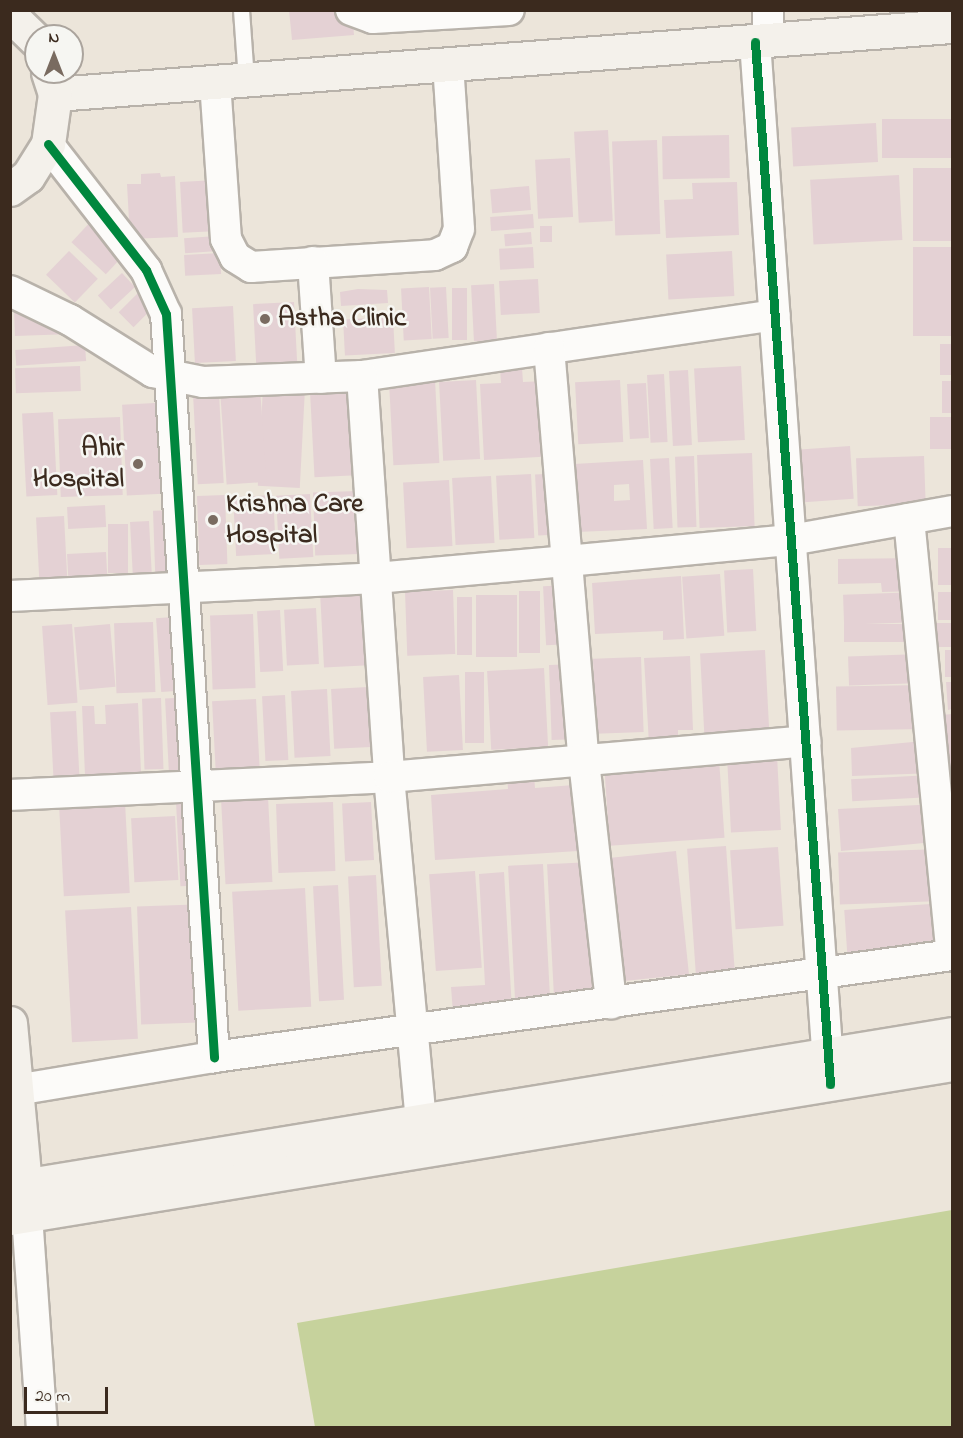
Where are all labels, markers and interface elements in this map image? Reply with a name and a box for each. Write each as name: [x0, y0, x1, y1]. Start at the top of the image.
north arrow: [24, 24, 84, 84]
text: N: [49, 26, 59, 50]
place label: Astha Clinic: [278, 303, 406, 335]
marker: Astha Clinic: [256, 310, 274, 328]
place label: Ahir Hospital: [33, 432, 124, 495]
marker: Ahir Hospital: [129, 455, 147, 473]
place label: Krishna Care Hospital: [226, 488, 363, 551]
marker: Krishna Care Hospital: [204, 511, 222, 529]
scale bar: [27, 1375, 111, 1413]
text: 20 m: [35, 1384, 70, 1410]

